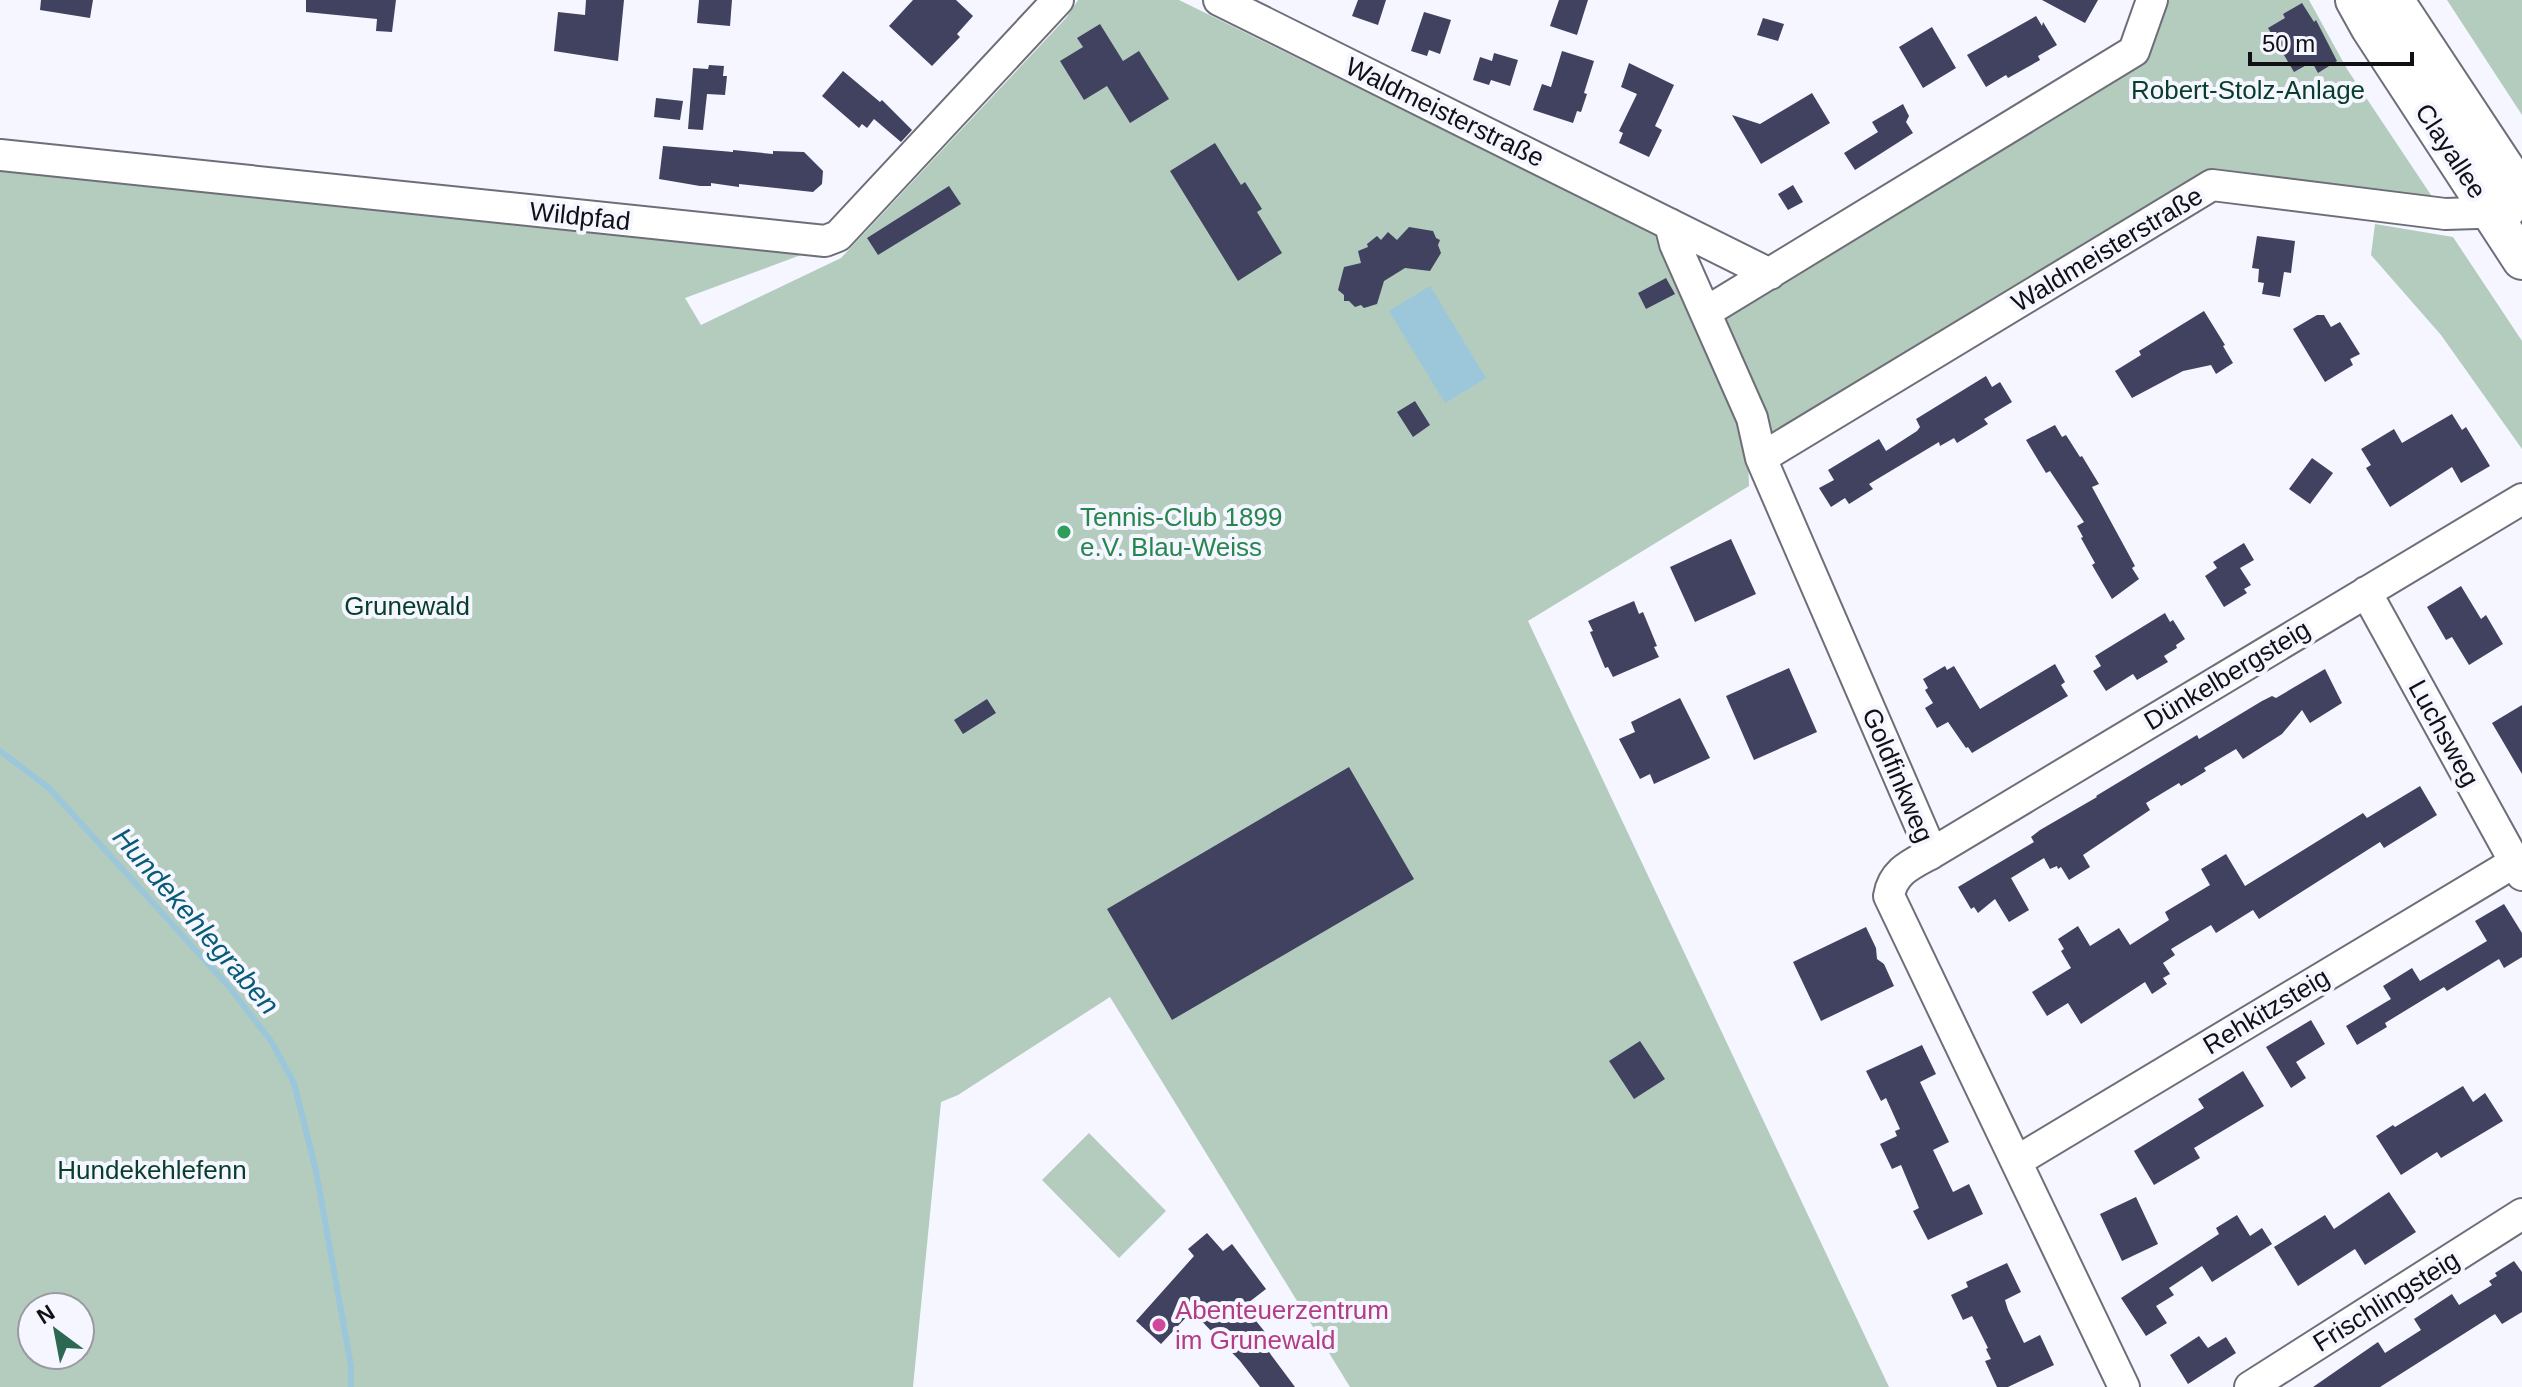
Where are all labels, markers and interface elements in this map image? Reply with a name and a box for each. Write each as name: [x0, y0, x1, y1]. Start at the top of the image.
scale bar: [2250, 16, 2412, 66]
text: 50 m: [2262, 30, 2315, 57]
street label: Waldmeisterstraße: [1341, 51, 1549, 173]
park label: Robert-Stolz-Anlage: [2131, 75, 2365, 105]
street label: Clayallee: [2409, 98, 2493, 204]
street label: Waldmeisterstraße: [2006, 180, 2208, 318]
street label: Wildpfad: [528, 196, 632, 236]
place label: Tennis-Club 1899 e.V. Blau-Weiss: [1080, 502, 1282, 562]
marker: Tennis-Club 1899 e.V. Blau-Weiss: [1055, 523, 1073, 541]
park label: Grunewald: [344, 591, 470, 621]
street label: Dünkelbergsteig: [2139, 614, 2315, 736]
street label: Luchsweg: [2403, 675, 2485, 791]
street label: Goldfinkweg: [1856, 703, 1940, 847]
water label: Hundekehlegraben: [107, 822, 285, 1020]
street label: Rehkitzsteig: [2198, 962, 2334, 1060]
park label: Hundekehlefenn: [57, 1155, 247, 1185]
street label: Frischlingsteig: [2308, 1244, 2464, 1358]
north arrow: [16, 1291, 96, 1371]
place label: Abenteuerzentrum im Grunewald: [1175, 1295, 1389, 1355]
text: N: [32, 1300, 59, 1329]
marker: Abenteuerzentrum im Grunewald: [1150, 1316, 1168, 1334]

